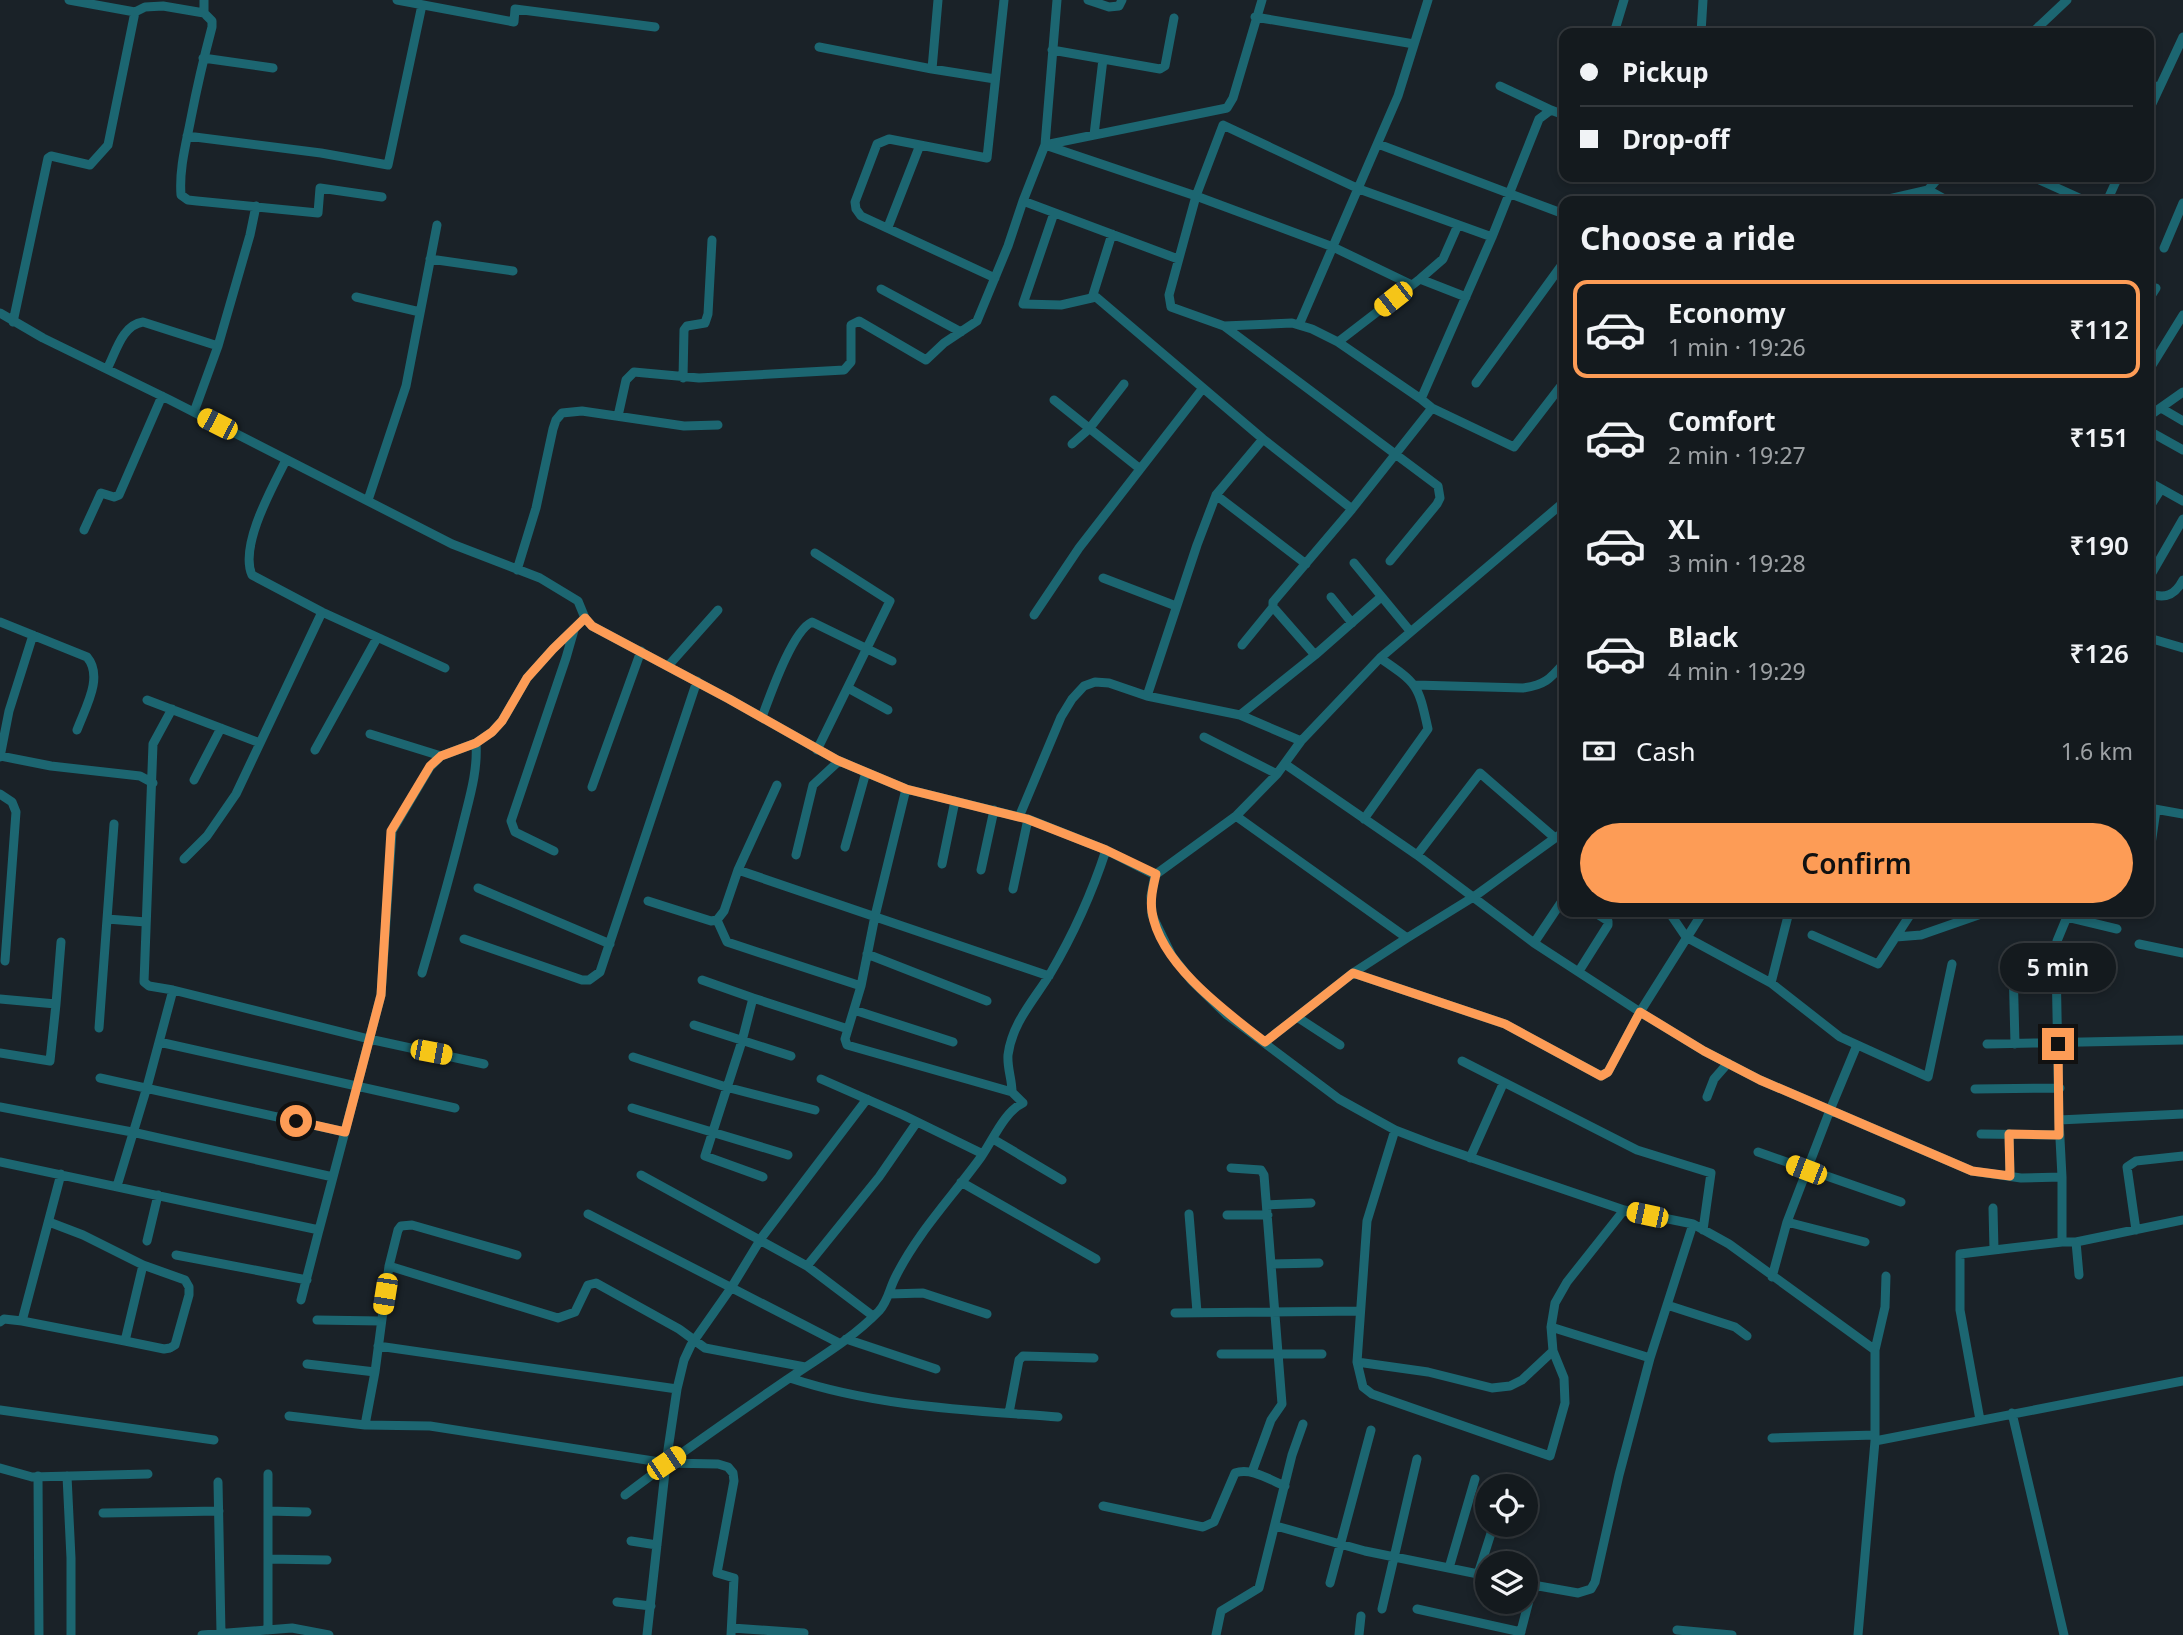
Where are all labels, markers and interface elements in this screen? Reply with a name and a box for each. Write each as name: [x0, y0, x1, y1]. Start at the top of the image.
text: Pickup: [1622, 54, 1709, 90]
text: Drop-off: [1622, 121, 1729, 157]
text: Choose a ride: [1580, 216, 1796, 259]
car: [1370, 278, 1417, 320]
text: Economy: [1668, 295, 1786, 331]
icon: car: [1584, 298, 1647, 361]
text: ₹112: [2070, 311, 2129, 347]
text: 1 min · 19:26: [1668, 331, 1806, 363]
text: Comfort: [1668, 403, 1776, 439]
car: [194, 405, 241, 443]
icon: car: [1584, 406, 1647, 469]
text: ₹151: [2070, 419, 2129, 455]
text: 2 min · 19:27: [1668, 439, 1806, 471]
text: XL: [1668, 511, 1700, 547]
icon: car: [1584, 514, 1647, 577]
text: ₹190: [2070, 527, 2129, 563]
text: 3 min · 19:28: [1668, 547, 1806, 579]
text: Black: [1668, 619, 1738, 655]
icon: car: [1584, 622, 1647, 685]
text: ₹126: [2070, 635, 2129, 671]
text: 4 min · 19:29: [1668, 655, 1806, 687]
icon: cash: [1580, 732, 1618, 770]
text: Cash: [1636, 733, 1696, 769]
text: 1.6 km: [2061, 735, 2133, 767]
button: Confirm: [1580, 823, 2133, 903]
callout: 5 min: [2000, 942, 2116, 992]
text: 5 min: [2027, 951, 2089, 983]
route end: [2042, 1028, 2074, 1060]
car: [409, 1038, 454, 1066]
route start: [280, 1105, 312, 1137]
car: [1783, 1153, 1830, 1187]
car: [1625, 1200, 1670, 1230]
car: [372, 1272, 399, 1316]
car: [643, 1443, 690, 1483]
map controls: [1475, 1474, 1538, 1614]
button: locate: [1475, 1474, 1538, 1537]
button: layers: [1475, 1551, 1538, 1614]

